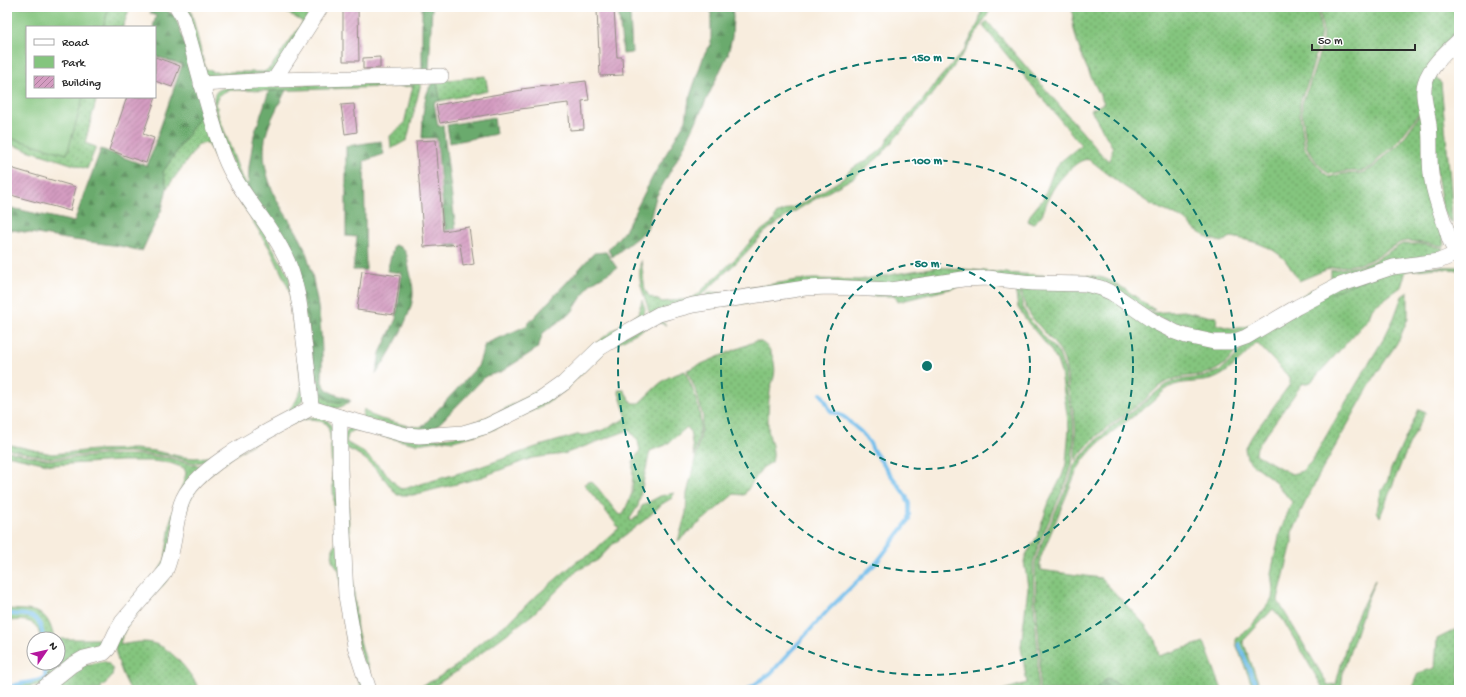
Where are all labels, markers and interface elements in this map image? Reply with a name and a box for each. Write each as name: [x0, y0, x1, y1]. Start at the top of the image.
legend: [26, 26, 156, 98]
scale bar: [1312, 26, 1415, 52]
text: 50 m: [1318, 35, 1343, 49]
text: Road: [62, 37, 89, 51]
text: 150 m: [911, 52, 942, 66]
text: Park: [61, 57, 87, 71]
text: Building: [61, 77, 101, 91]
text: 100 m: [911, 155, 942, 169]
text: 50 m: [915, 258, 940, 272]
centre of rings: [920, 359, 934, 373]
north arrow: [26, 631, 66, 671]
text: N: [46, 640, 60, 653]

